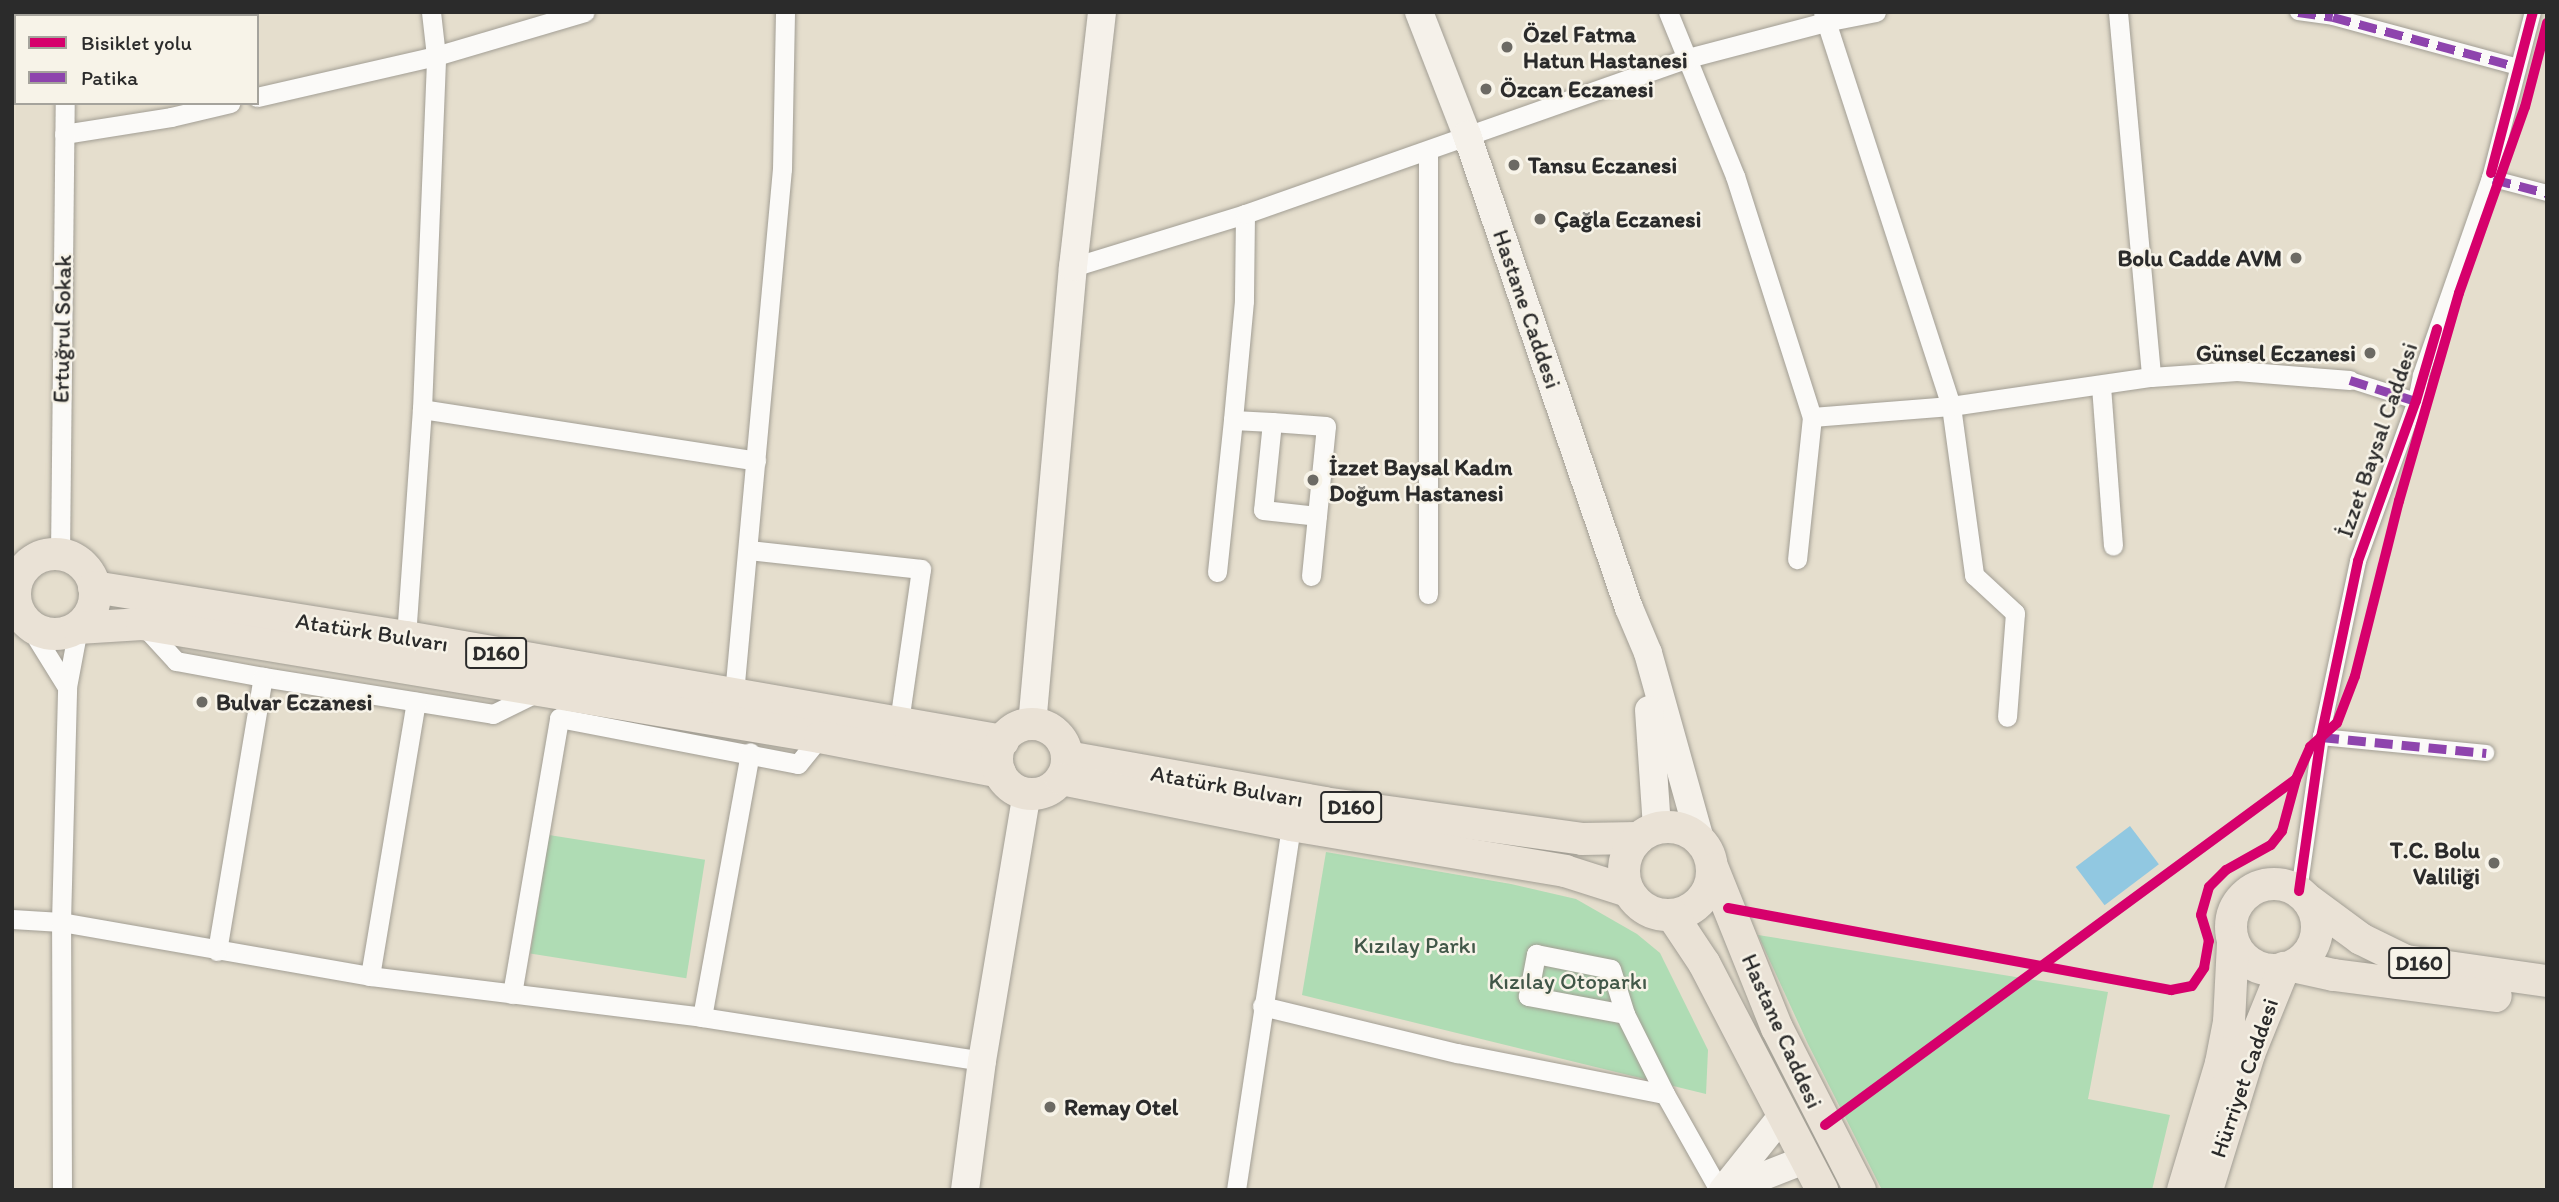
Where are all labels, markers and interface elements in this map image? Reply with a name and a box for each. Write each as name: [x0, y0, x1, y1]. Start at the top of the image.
legend: [14, 14, 259, 105]
place label: Özel Fatma Hatun Hastanesi: [1523, 20, 1688, 74]
text: Bisiklet yolu: [81, 30, 192, 55]
marker: Özel Fatma Hatun Hastanesi: [1497, 37, 1517, 57]
text: Patika: [81, 65, 138, 90]
place label: Özcan Eczanesi: [1500, 75, 1654, 103]
marker: Özcan Eczanesi: [1478, 81, 1494, 97]
place label: Tansu Eczanesi: [1528, 151, 1678, 179]
marker: Tansu Eczanesi: [1506, 157, 1522, 173]
place label: Çağla Eczanesi: [1554, 205, 1702, 233]
marker: Çağla Eczanesi: [1532, 211, 1548, 227]
street label: Hastane Caddesi: [1487, 226, 1567, 392]
place label: Bolu Cadde AVM: [2117, 244, 2282, 272]
marker: Bolu Cadde AVM: [2288, 250, 2304, 266]
street label: Ertuğrul Sokak: [47, 255, 77, 403]
place label: Günsel Eczanesi: [2196, 339, 2356, 367]
street label: İzzet Baysal Caddesi: [2331, 339, 2423, 541]
marker: Günsel Eczanesi: [2362, 345, 2378, 361]
place label: İzzet Baysal Kadın Doğum Hastanesi: [1329, 453, 1512, 507]
marker: İzzet Baysal Kadın Doğum Hastanesi: [1303, 470, 1323, 490]
street label: Atatürk Bulvarı: [294, 606, 450, 658]
road number: D160: [464, 636, 528, 670]
place label: Bulvar Eczanesi: [216, 688, 372, 716]
marker: Bulvar Eczanesi: [194, 694, 210, 710]
street label: Atatürk Bulvarı: [1149, 759, 1305, 813]
road number: D160: [1320, 790, 1382, 824]
place label: T.C. Bolu Valiliği: [2390, 836, 2480, 890]
marker: T.C. Bolu Valiliği: [2486, 855, 2502, 871]
park label: Kızılay Parkı: [1354, 931, 1476, 959]
road number: D160: [2388, 946, 2450, 981]
street label: Hastane Caddesi: [1736, 949, 1828, 1113]
park label: Kızılay Otoparkı: [1489, 967, 1647, 995]
street label: Hürriyet Caddesi: [2204, 995, 2284, 1161]
place label: Remay Otel: [1064, 1093, 1178, 1121]
marker: Remay Otel: [1042, 1099, 1058, 1115]

